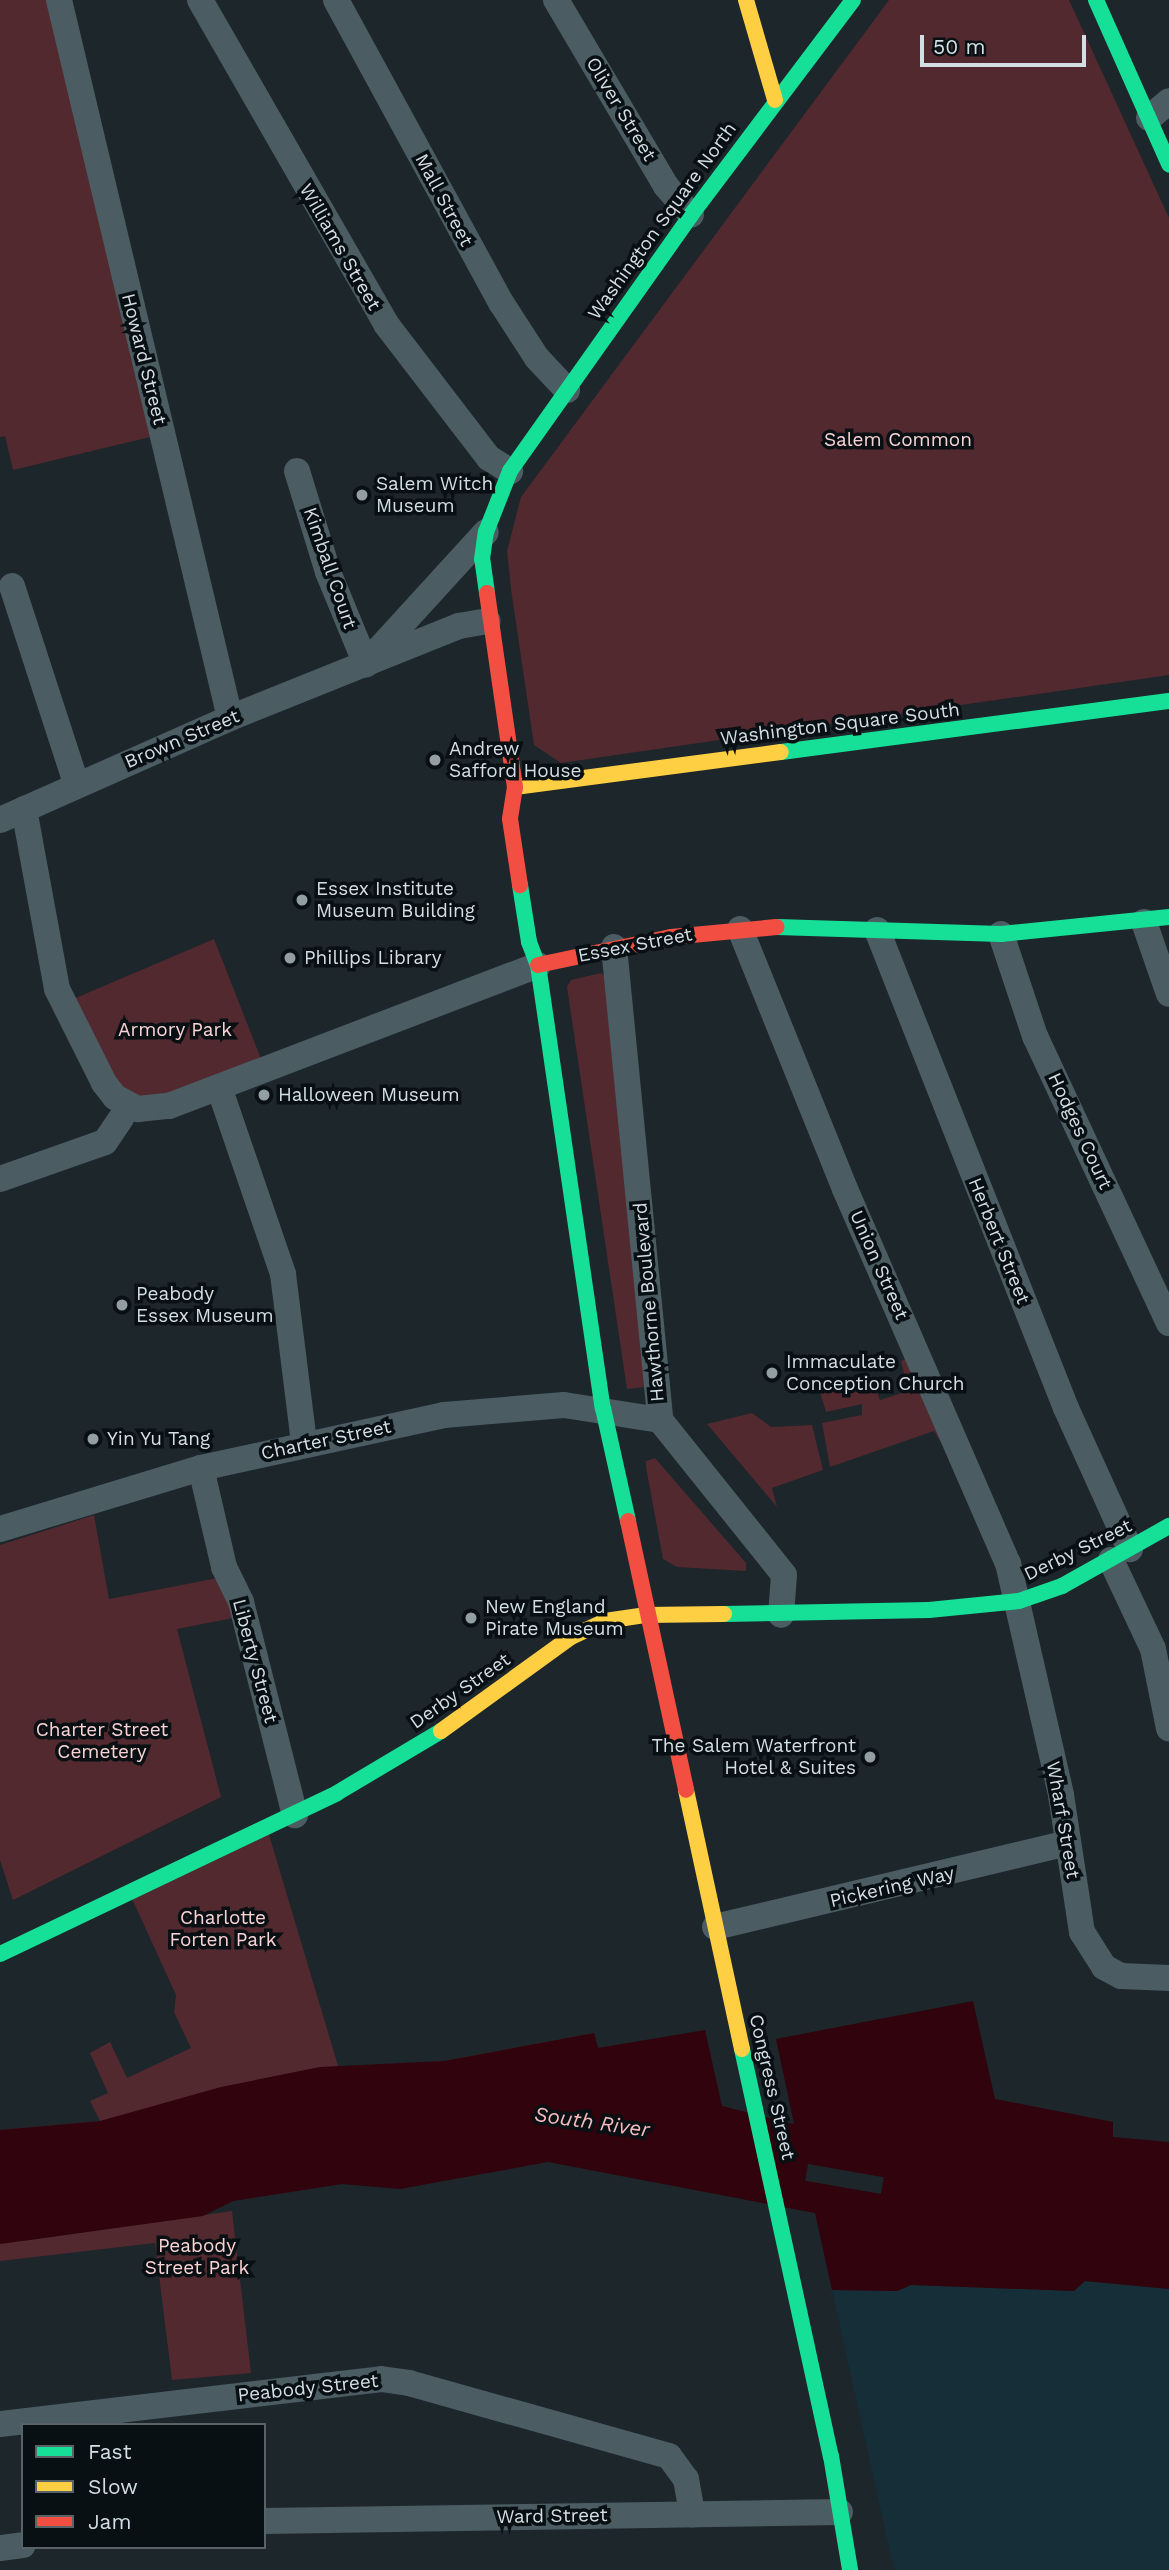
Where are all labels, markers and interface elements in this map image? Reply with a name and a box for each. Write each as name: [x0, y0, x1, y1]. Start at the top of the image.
scale bar: [924, 21, 1090, 65]
text: 50 m: [933, 34, 985, 59]
street label: Oliver Street: [581, 53, 661, 165]
street label: Washington Square North: [583, 118, 741, 324]
street label: Mall Street: [410, 150, 478, 250]
street label: Williams Street: [294, 180, 386, 314]
street label: Howard Street: [117, 291, 171, 427]
park label: Salem Common: [824, 429, 972, 451]
place label: Salem Witch Museum: [376, 473, 494, 517]
marker: Salem Witch Museum: [354, 487, 370, 503]
street label: Kimball Court: [298, 504, 362, 632]
street label: Washington Square South: [719, 698, 961, 750]
street label: Brown Street: [121, 705, 243, 773]
place label: Andrew Safford House: [449, 738, 581, 782]
marker: Andrew Safford House: [427, 752, 443, 768]
place label: Essex Institute Museum Building: [316, 878, 475, 922]
marker: Essex Institute Museum Building: [294, 892, 310, 908]
street label: Essex Street: [576, 923, 694, 967]
place label: Phillips Library: [304, 947, 442, 969]
marker: Phillips Library: [282, 950, 298, 966]
park label: Armory Park: [118, 1019, 232, 1041]
street label: Hodges Court: [1043, 1069, 1117, 1193]
place label: Halloween Museum: [278, 1084, 460, 1106]
marker: Halloween Museum: [256, 1087, 272, 1103]
street label: Herbert Street: [963, 1175, 1035, 1307]
street label: Hawthorne Boulevard: [629, 1201, 669, 1403]
street label: Union Street: [845, 1207, 913, 1323]
place label: Peabody Essex Museum: [136, 1283, 274, 1327]
marker: Peabody Essex Museum: [114, 1297, 130, 1313]
place label: Immaculate Conception Church: [786, 1351, 965, 1395]
marker: Immaculate Conception Church: [764, 1365, 780, 1381]
street label: Charter Street: [259, 1415, 393, 1465]
place label: Yin Yu Tang: [107, 1428, 211, 1450]
marker: Yin Yu Tang: [85, 1431, 101, 1447]
street label: Derby Street: [1020, 1514, 1136, 1586]
street label: Liberty Street: [227, 1596, 283, 1726]
place label: New England Pirate Museum: [485, 1596, 624, 1640]
marker: New England Pirate Museum: [463, 1610, 479, 1626]
street label: Derby Street: [405, 1648, 515, 1734]
park label: Charter Street Cemetery: [35, 1719, 169, 1763]
place label: The Salem Waterfront Hotel & Suites: [651, 1735, 856, 1779]
marker: The Salem Waterfront Hotel & Suites: [862, 1749, 878, 1765]
street label: Wharf Street: [1041, 1759, 1085, 1881]
street label: Pickering Way: [827, 1862, 957, 1912]
park label: Charlotte Forten Park: [169, 1907, 277, 1951]
street label: Congress Street: [744, 2012, 800, 2162]
water label: South River: [533, 2101, 651, 2143]
park label: Peabody Street Park: [145, 2235, 249, 2279]
street label: Peabody Street: [236, 2369, 380, 2407]
legend: [21, 2423, 266, 2549]
text: Fast: [88, 2439, 132, 2464]
text: Slow: [88, 2474, 138, 2499]
street label: Ward Street: [496, 2504, 608, 2528]
text: Jam: [88, 2509, 131, 2534]

